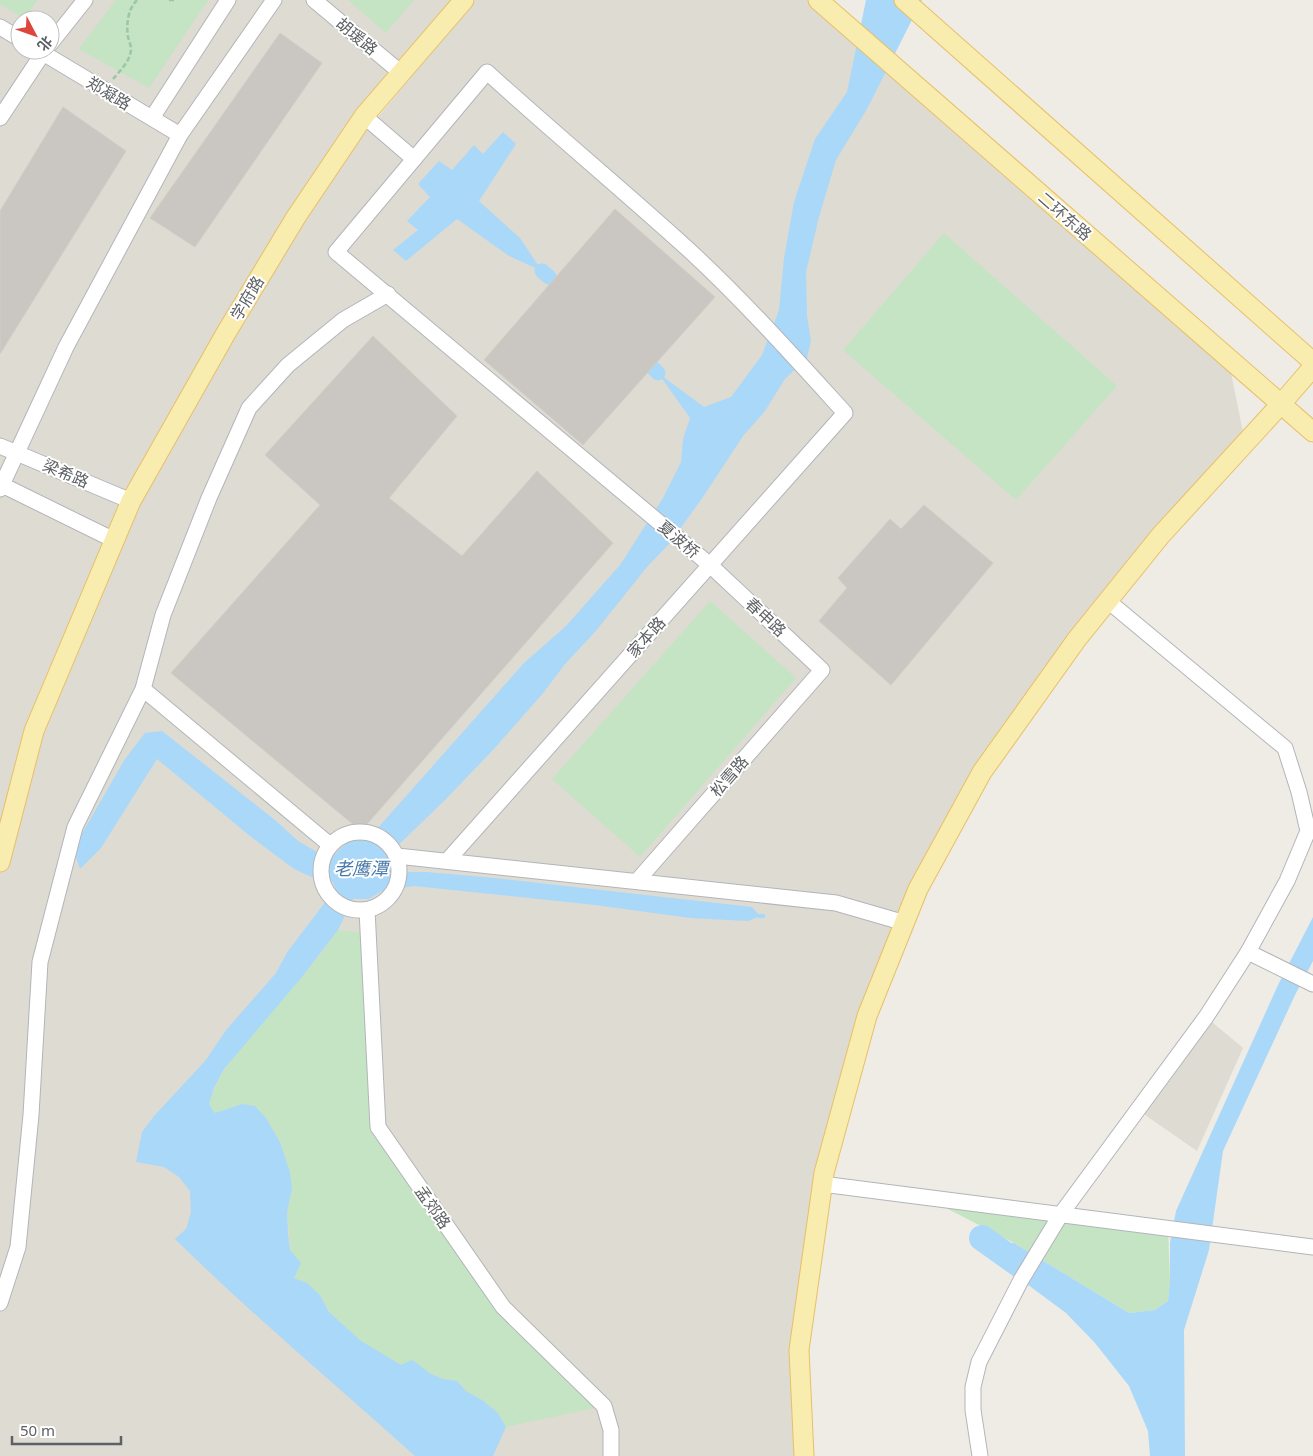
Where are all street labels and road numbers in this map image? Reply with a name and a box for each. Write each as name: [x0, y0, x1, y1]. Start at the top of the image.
street label: 胡瑗路: [332, 12, 382, 60]
street label: 郑凝路: [83, 71, 135, 115]
street label: 二环东路: [1034, 187, 1096, 245]
street label: 学府路: [225, 272, 269, 324]
street label: 梁希路: [40, 453, 92, 493]
street label: 夏波桥: [654, 515, 704, 563]
street label: 春申路: [741, 593, 791, 641]
street label: 家本路: [622, 612, 670, 662]
street label: 松雪路: [705, 751, 753, 801]
street label: 孟郊路: [410, 1181, 456, 1233]

